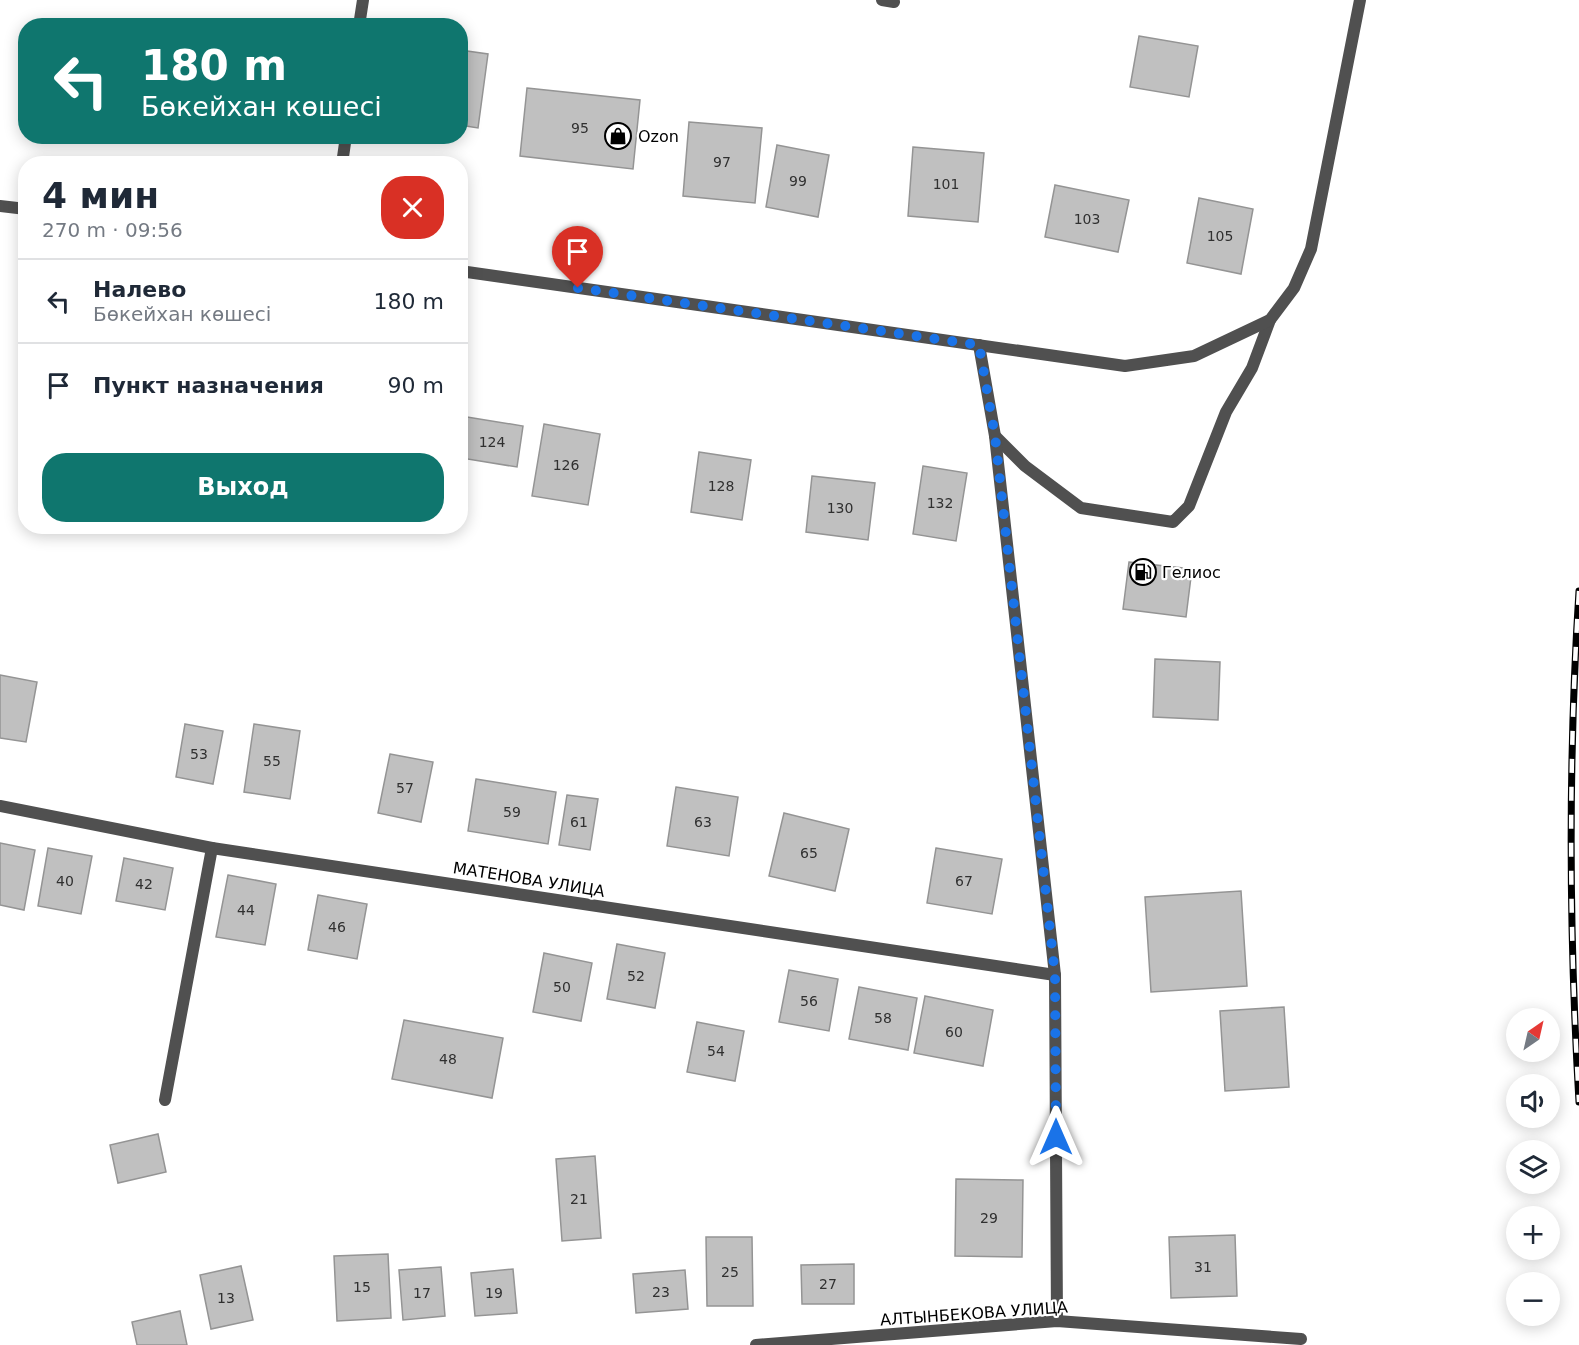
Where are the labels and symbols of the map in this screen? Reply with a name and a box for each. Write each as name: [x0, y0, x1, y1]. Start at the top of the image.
house number: 95: [571, 120, 589, 136]
shop icon: Ozon: [603, 121, 633, 151]
place label: Ozon: [638, 127, 679, 146]
house number: 97: [713, 154, 731, 170]
house number: 99: [789, 173, 807, 189]
house number: 101: [933, 176, 959, 192]
house number: 103: [1074, 211, 1100, 227]
pin: [552, 226, 603, 288]
house number: 105: [1207, 228, 1233, 244]
house number: 124: [479, 434, 505, 450]
house number: 126: [553, 457, 579, 473]
house number: 128: [708, 478, 734, 494]
house number: 132: [927, 495, 953, 511]
house number: 130: [827, 500, 853, 516]
fuel station icon: Гелиос: [1128, 557, 1158, 587]
place label: Гелиос: [1162, 563, 1221, 582]
house number: 53: [190, 746, 208, 762]
house number: 55: [263, 753, 281, 769]
house number: 57: [396, 780, 414, 796]
house number: 59: [503, 804, 521, 820]
house number: 61: [570, 814, 588, 830]
house number: 63: [694, 814, 712, 830]
house number: 65: [800, 845, 818, 861]
street label: МАТЕНОВА УЛИЦА: [452, 858, 606, 901]
house number: 40: [56, 873, 74, 889]
house number: 67: [955, 873, 973, 889]
house number: 42: [135, 876, 153, 892]
house number: 44: [237, 902, 255, 918]
house number: 46: [328, 919, 346, 935]
house number: 52: [627, 968, 645, 984]
house number: 50: [553, 979, 571, 995]
house number: 56: [800, 993, 818, 1009]
north arrow: [1506, 1008, 1560, 1062]
house number: 58: [874, 1010, 892, 1026]
house number: 60: [945, 1024, 963, 1040]
house number: 54: [707, 1043, 725, 1059]
house number: 48: [439, 1051, 457, 1067]
position arrow: [1024, 1105, 1088, 1169]
house number: 21: [570, 1191, 588, 1207]
house number: 29: [980, 1210, 998, 1226]
house number: 31: [1194, 1259, 1212, 1275]
house number: 25: [721, 1264, 739, 1280]
house number: 27: [819, 1276, 837, 1292]
house number: 15: [353, 1279, 371, 1295]
house number: 23: [652, 1284, 670, 1300]
house number: 17: [413, 1285, 431, 1301]
house number: 19: [485, 1285, 503, 1301]
house number: 13: [217, 1290, 235, 1306]
street label: АЛТЫНБЕКОВА УЛИЦА: [880, 1297, 1069, 1330]

